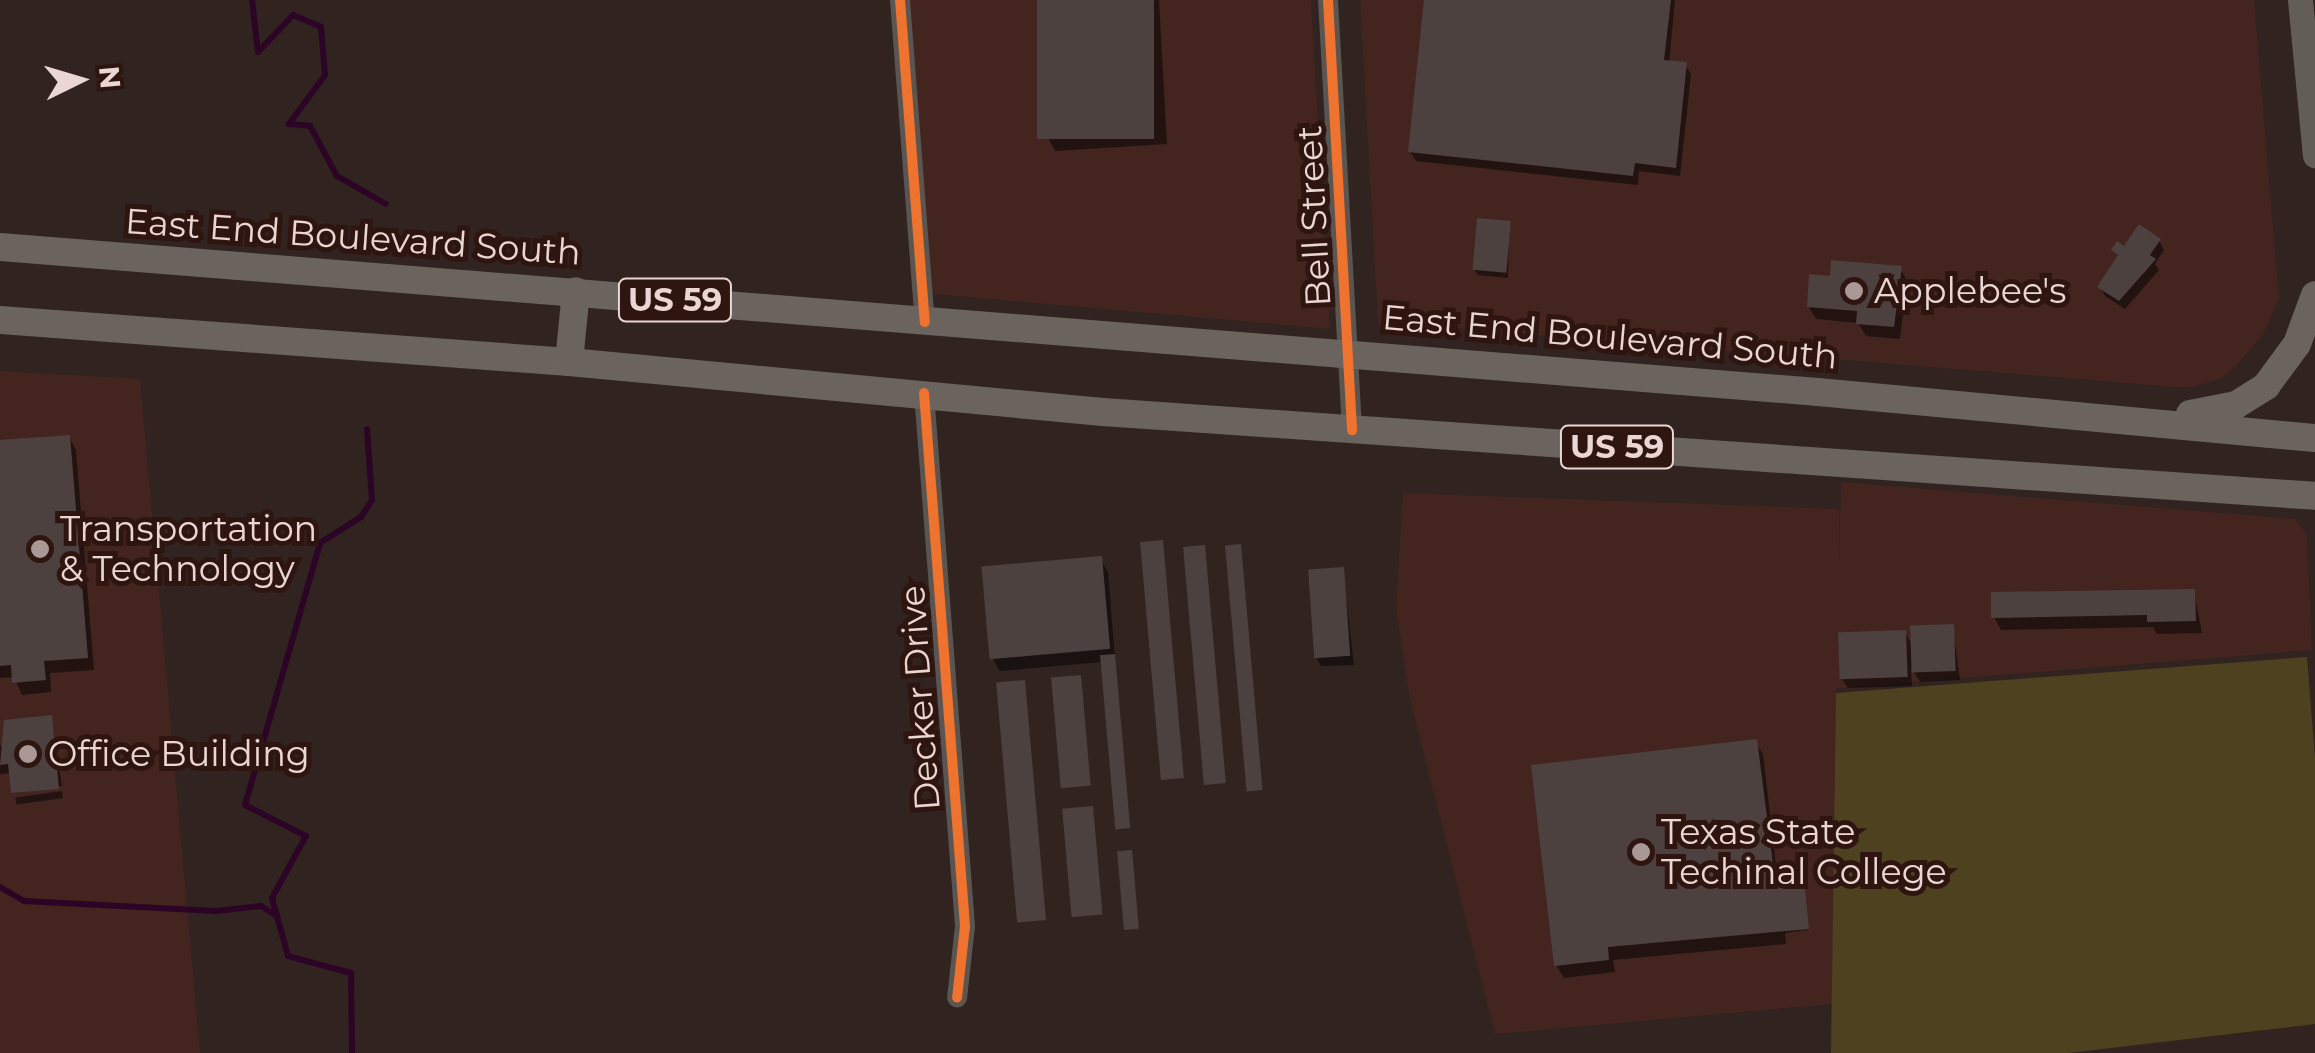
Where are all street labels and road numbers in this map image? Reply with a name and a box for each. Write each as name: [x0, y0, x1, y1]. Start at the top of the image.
street label: Bell Street: [1288, 124, 1340, 308]
street label: East End Boulevard South: [124, 200, 582, 274]
road number: US 59: [618, 273, 732, 327]
street label: East End Boulevard South: [1381, 296, 1839, 378]
road number: US 59: [1560, 420, 1674, 474]
street label: Decker Drive: [891, 584, 949, 812]

